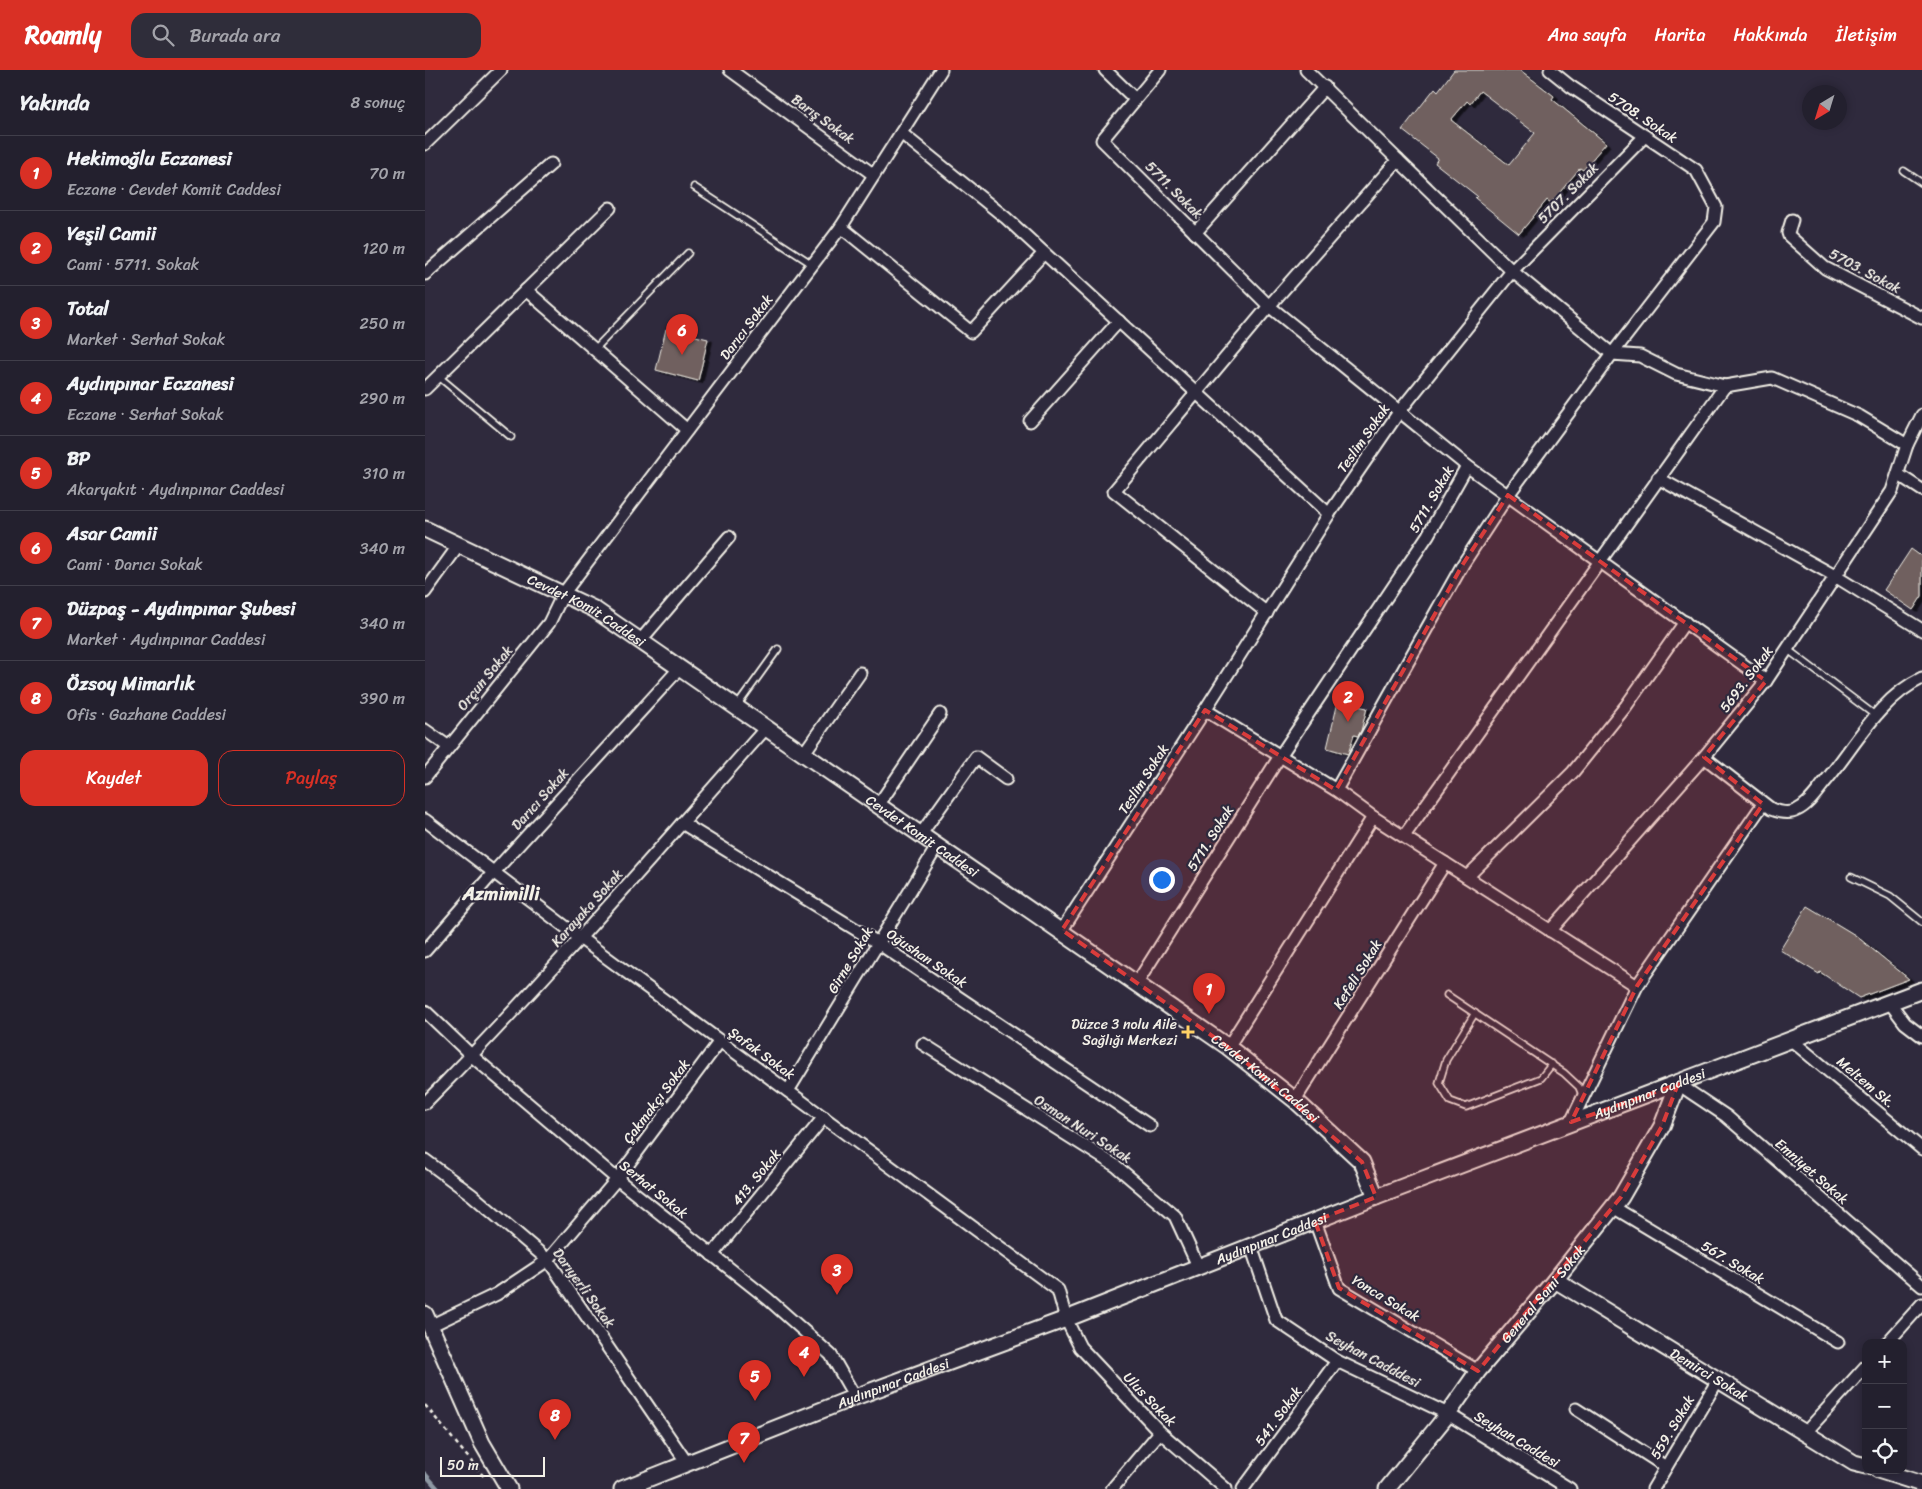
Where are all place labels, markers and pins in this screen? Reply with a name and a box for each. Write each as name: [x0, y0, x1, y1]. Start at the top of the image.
pin: 6: [666, 314, 698, 355]
pin: 2: [1332, 681, 1364, 722]
pin: 1: [1193, 973, 1225, 1014]
place label: Düzce 3 nolu Aile Sağlığı Merkezi: [1071, 1012, 1178, 1053]
marker: Düzce 3 nolu Aile Sağlığı Merkezi: [1181, 1025, 1195, 1039]
pin: 3: [821, 1254, 853, 1295]
pin: 4: [788, 1336, 820, 1377]
pin: 5: [739, 1360, 771, 1401]
pin: 8: [539, 1399, 571, 1440]
pin: 7: [728, 1422, 760, 1463]

